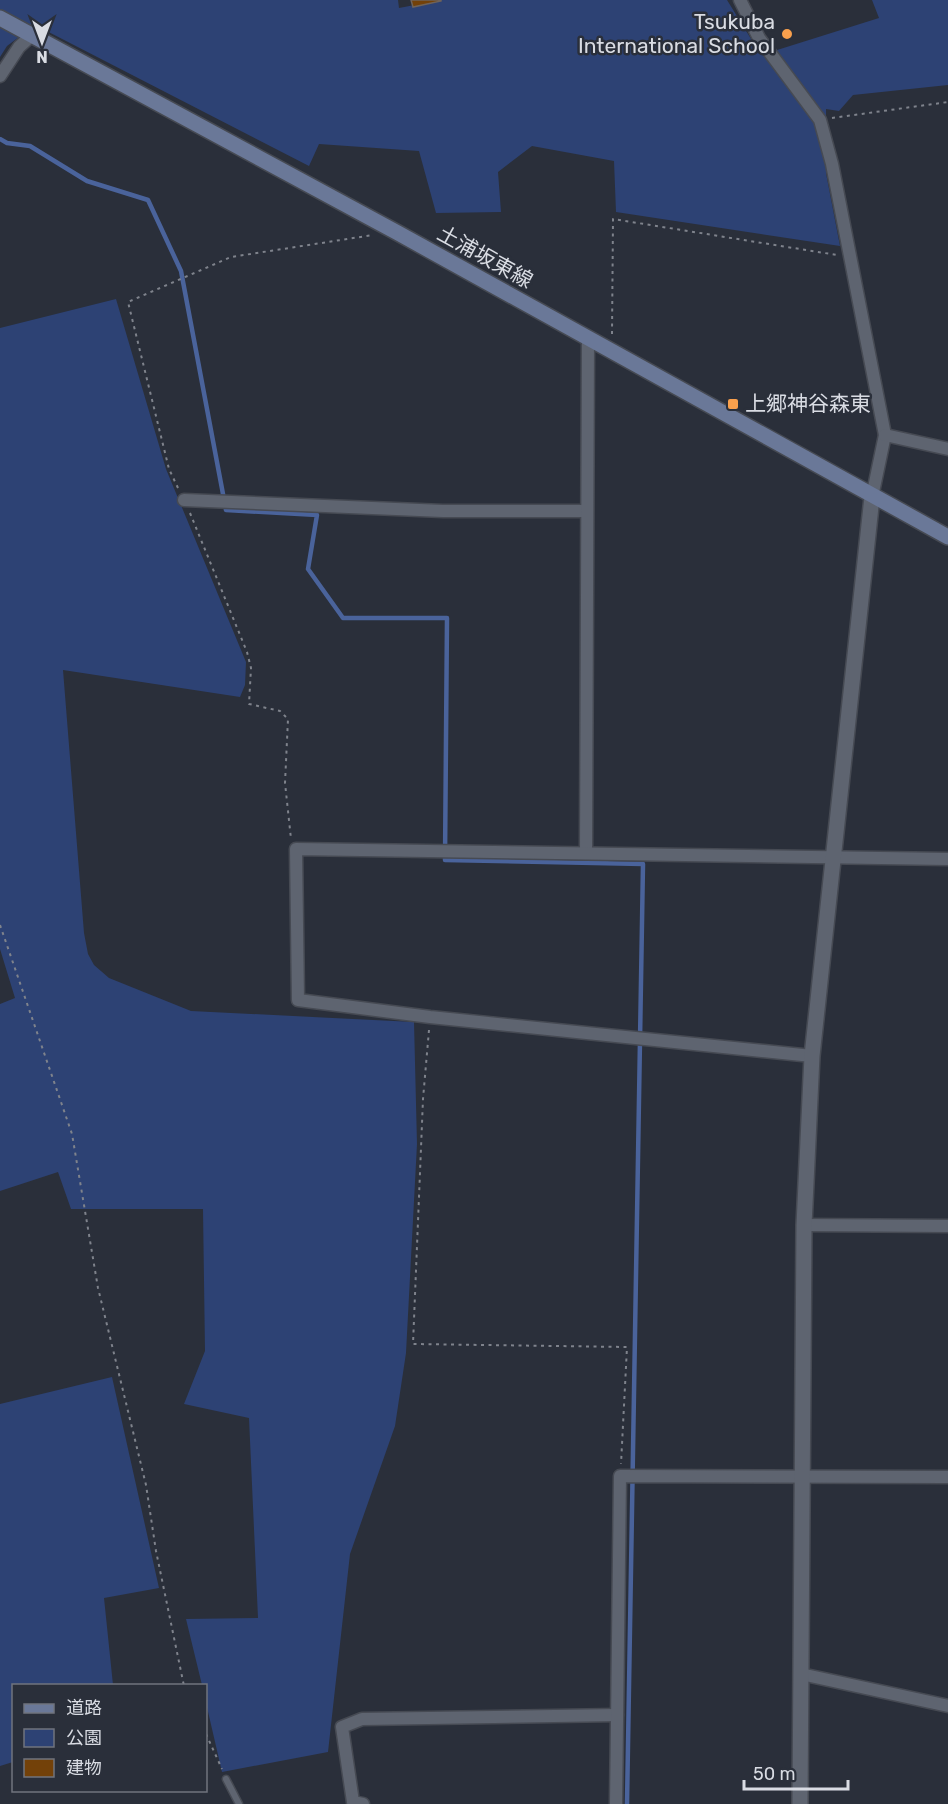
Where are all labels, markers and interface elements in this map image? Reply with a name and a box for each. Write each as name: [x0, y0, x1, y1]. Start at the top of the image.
place label: Tsukuba International School: [578, 9, 775, 58]
north arrow: [12, 12, 72, 72]
marker: Tsukuba International School: [780, 27, 794, 41]
text: N: [36, 47, 48, 66]
street label: 土浦坂東線: [433, 220, 537, 293]
place label: 上郷神谷森東: [745, 391, 871, 416]
marker: 上郷神谷森東: [726, 397, 740, 411]
legend: [12, 1684, 207, 1792]
text: 道路: [66, 1697, 102, 1719]
text: 公園: [66, 1727, 102, 1749]
scale bar: [744, 1753, 848, 1791]
text: 建物: [66, 1757, 102, 1779]
text: 50 m: [753, 1763, 796, 1785]

